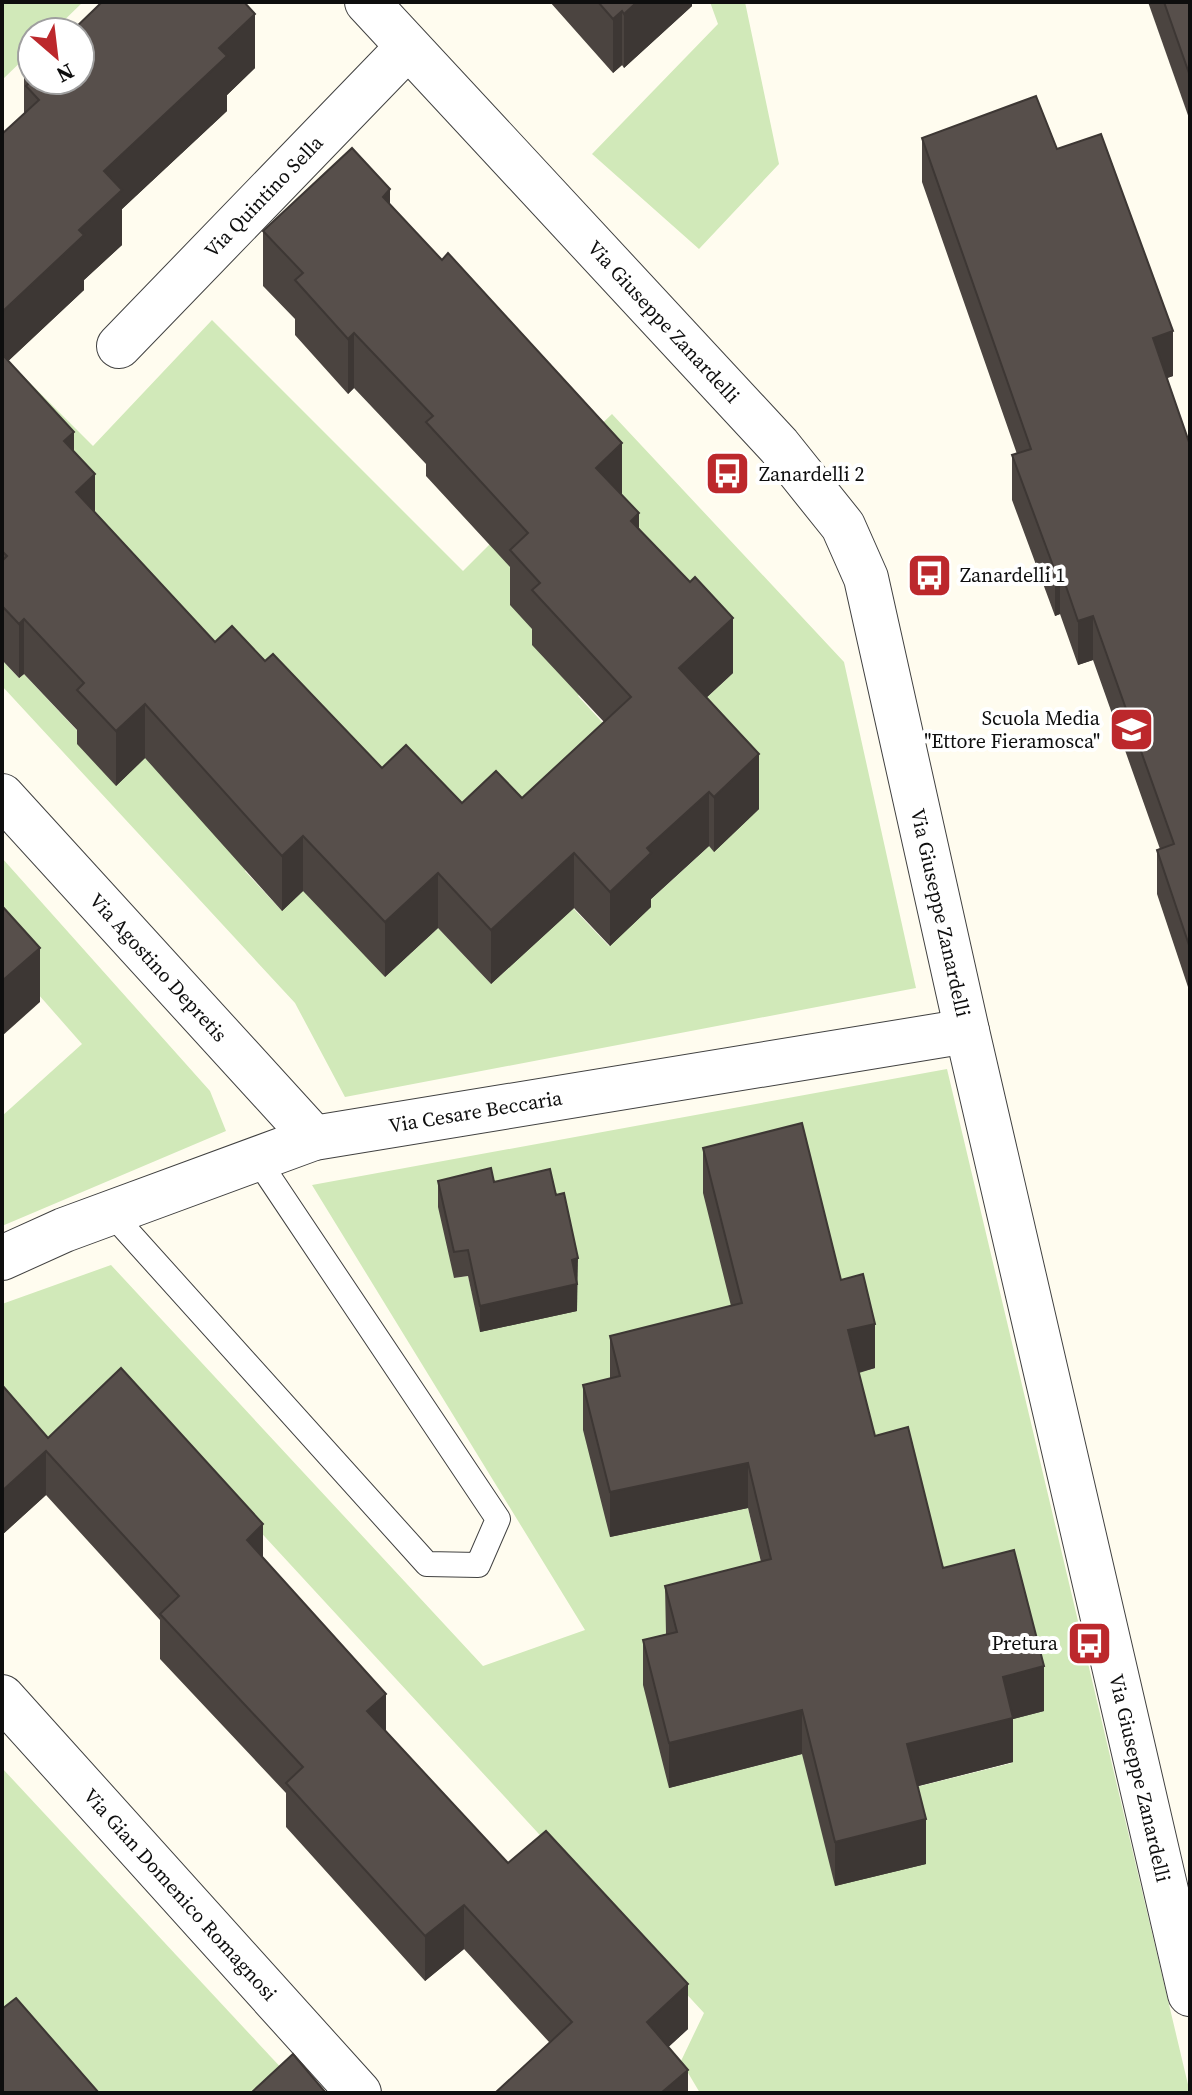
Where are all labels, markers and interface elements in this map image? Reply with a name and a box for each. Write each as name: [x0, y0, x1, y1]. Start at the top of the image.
north arrow: [16, 16, 96, 96]
text: N: [51, 57, 80, 91]
street label: Via Quintino Sella: [198, 129, 330, 264]
street label: Via Giuseppe Zanardelli: [581, 234, 746, 409]
bus stop icon: Zanardelli 2: [704, 450, 752, 498]
place label: Zanardelli 2: [759, 460, 864, 488]
bus stop icon: Zanardelli 1: [905, 551, 953, 599]
place label: Zanardelli 1: [960, 561, 1065, 589]
place label: Scuola Media "Ettore Fieramosca": [924, 704, 1101, 755]
school or university icon: Scuola Media "Ettore Fieramosca": [1107, 706, 1155, 754]
street label: Via Giuseppe Zanardelli: [904, 806, 977, 1020]
street label: Via Agostino Depretis: [83, 887, 234, 1048]
street label: Via Cesare Beccaria: [387, 1083, 565, 1140]
bus stop icon: Pretura: [1065, 1619, 1113, 1667]
place label: Pretura: [991, 1629, 1059, 1657]
street label: Via Giuseppe Zanardelli: [1102, 1671, 1178, 1885]
street label: Via Gian Domenico Romagnosi: [77, 1782, 283, 2007]

